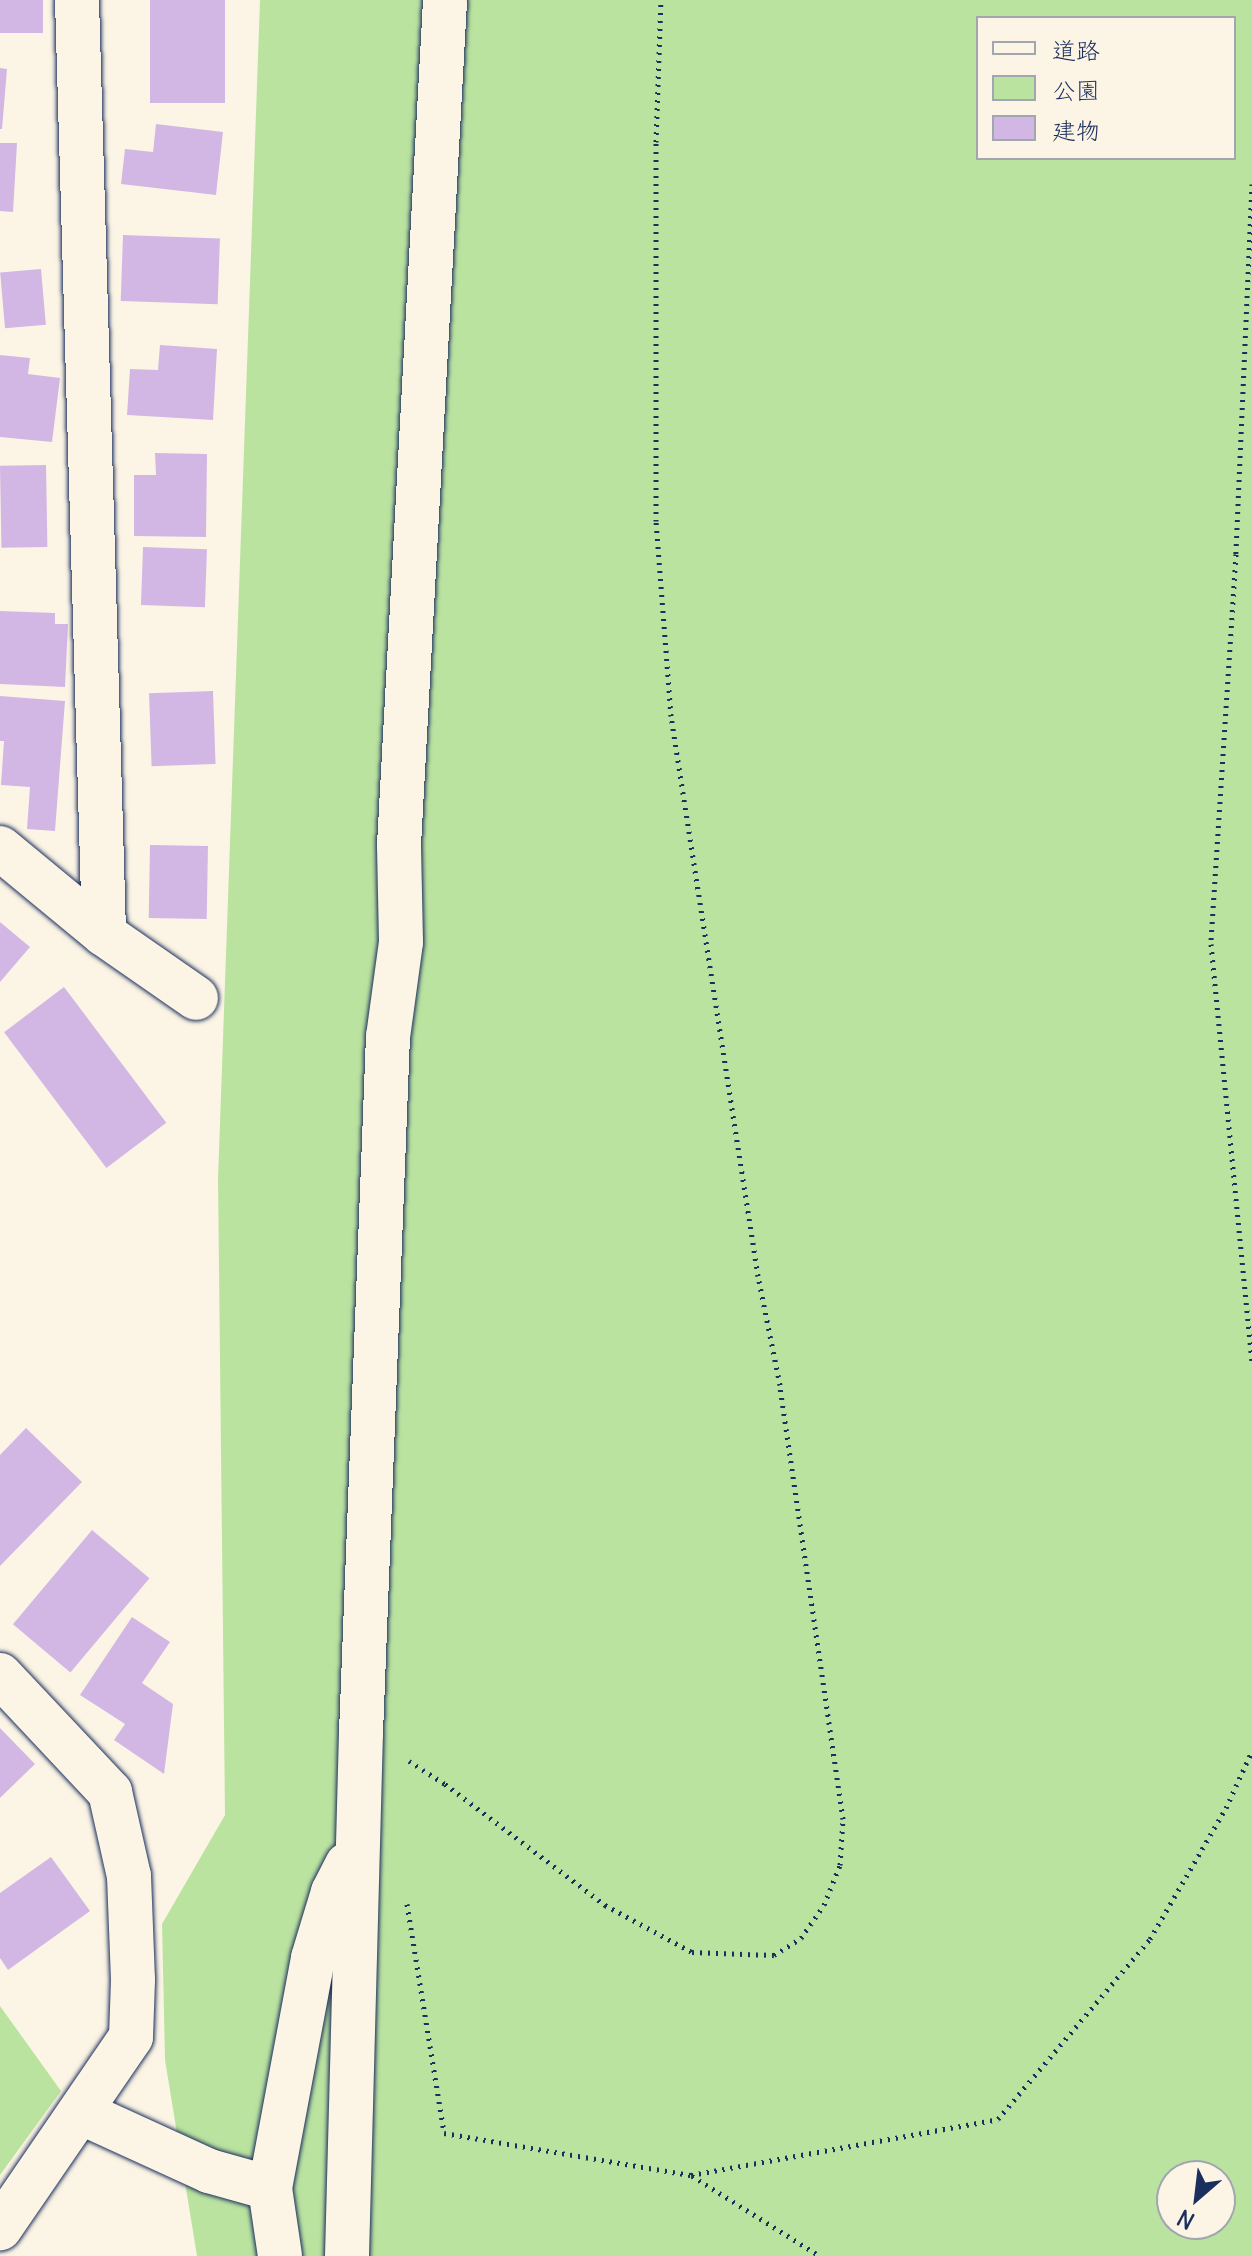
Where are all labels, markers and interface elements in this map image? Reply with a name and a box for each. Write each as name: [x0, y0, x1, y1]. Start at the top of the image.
legend: [976, 16, 1236, 160]
text: 道路: [1052, 35, 1100, 65]
text: 公園: [1052, 75, 1100, 105]
text: 建物: [1052, 115, 1100, 145]
north arrow: [1156, 2160, 1236, 2240]
text: N: [1172, 2203, 1199, 2235]

